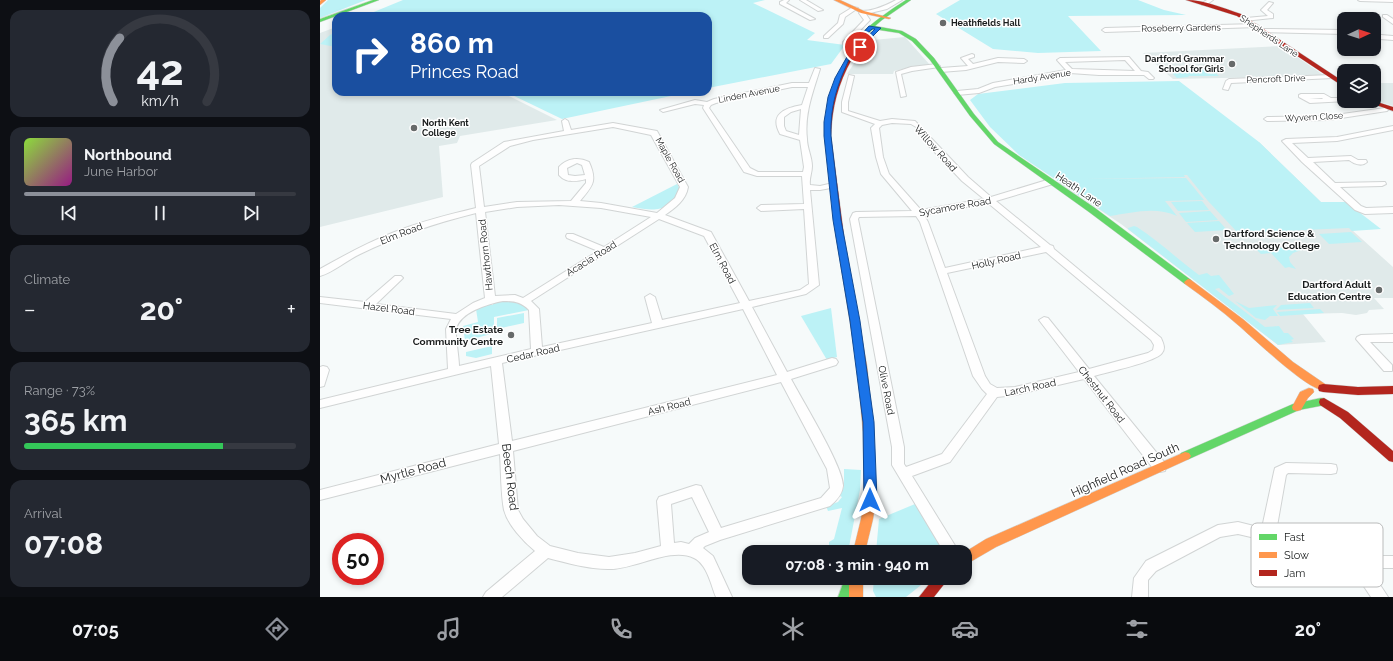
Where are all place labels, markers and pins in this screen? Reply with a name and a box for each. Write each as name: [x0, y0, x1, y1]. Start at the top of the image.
marker: Heathfields Hall: [938, 18, 948, 28]
place label: Heathfields Hall: [951, 18, 1020, 28]
pin: [843, 30, 877, 64]
place label: Dartford Grammar School for Girls: [1145, 54, 1225, 74]
marker: Dartford Grammar School for Girls: [1227, 59, 1237, 69]
place label: North Kent College: [422, 118, 469, 138]
marker: North Kent College: [409, 123, 419, 133]
place label: Dartford Science & Technology College: [1224, 228, 1320, 251]
marker: Dartford Science & Technology College: [1211, 234, 1221, 244]
place label: Dartford Adult Education Centre: [1288, 279, 1371, 302]
marker: Dartford Adult Education Centre: [1374, 285, 1384, 295]
place label: Tree Estate Community Centre: [413, 324, 503, 347]
marker: Tree Estate Community Centre: [506, 330, 516, 340]

